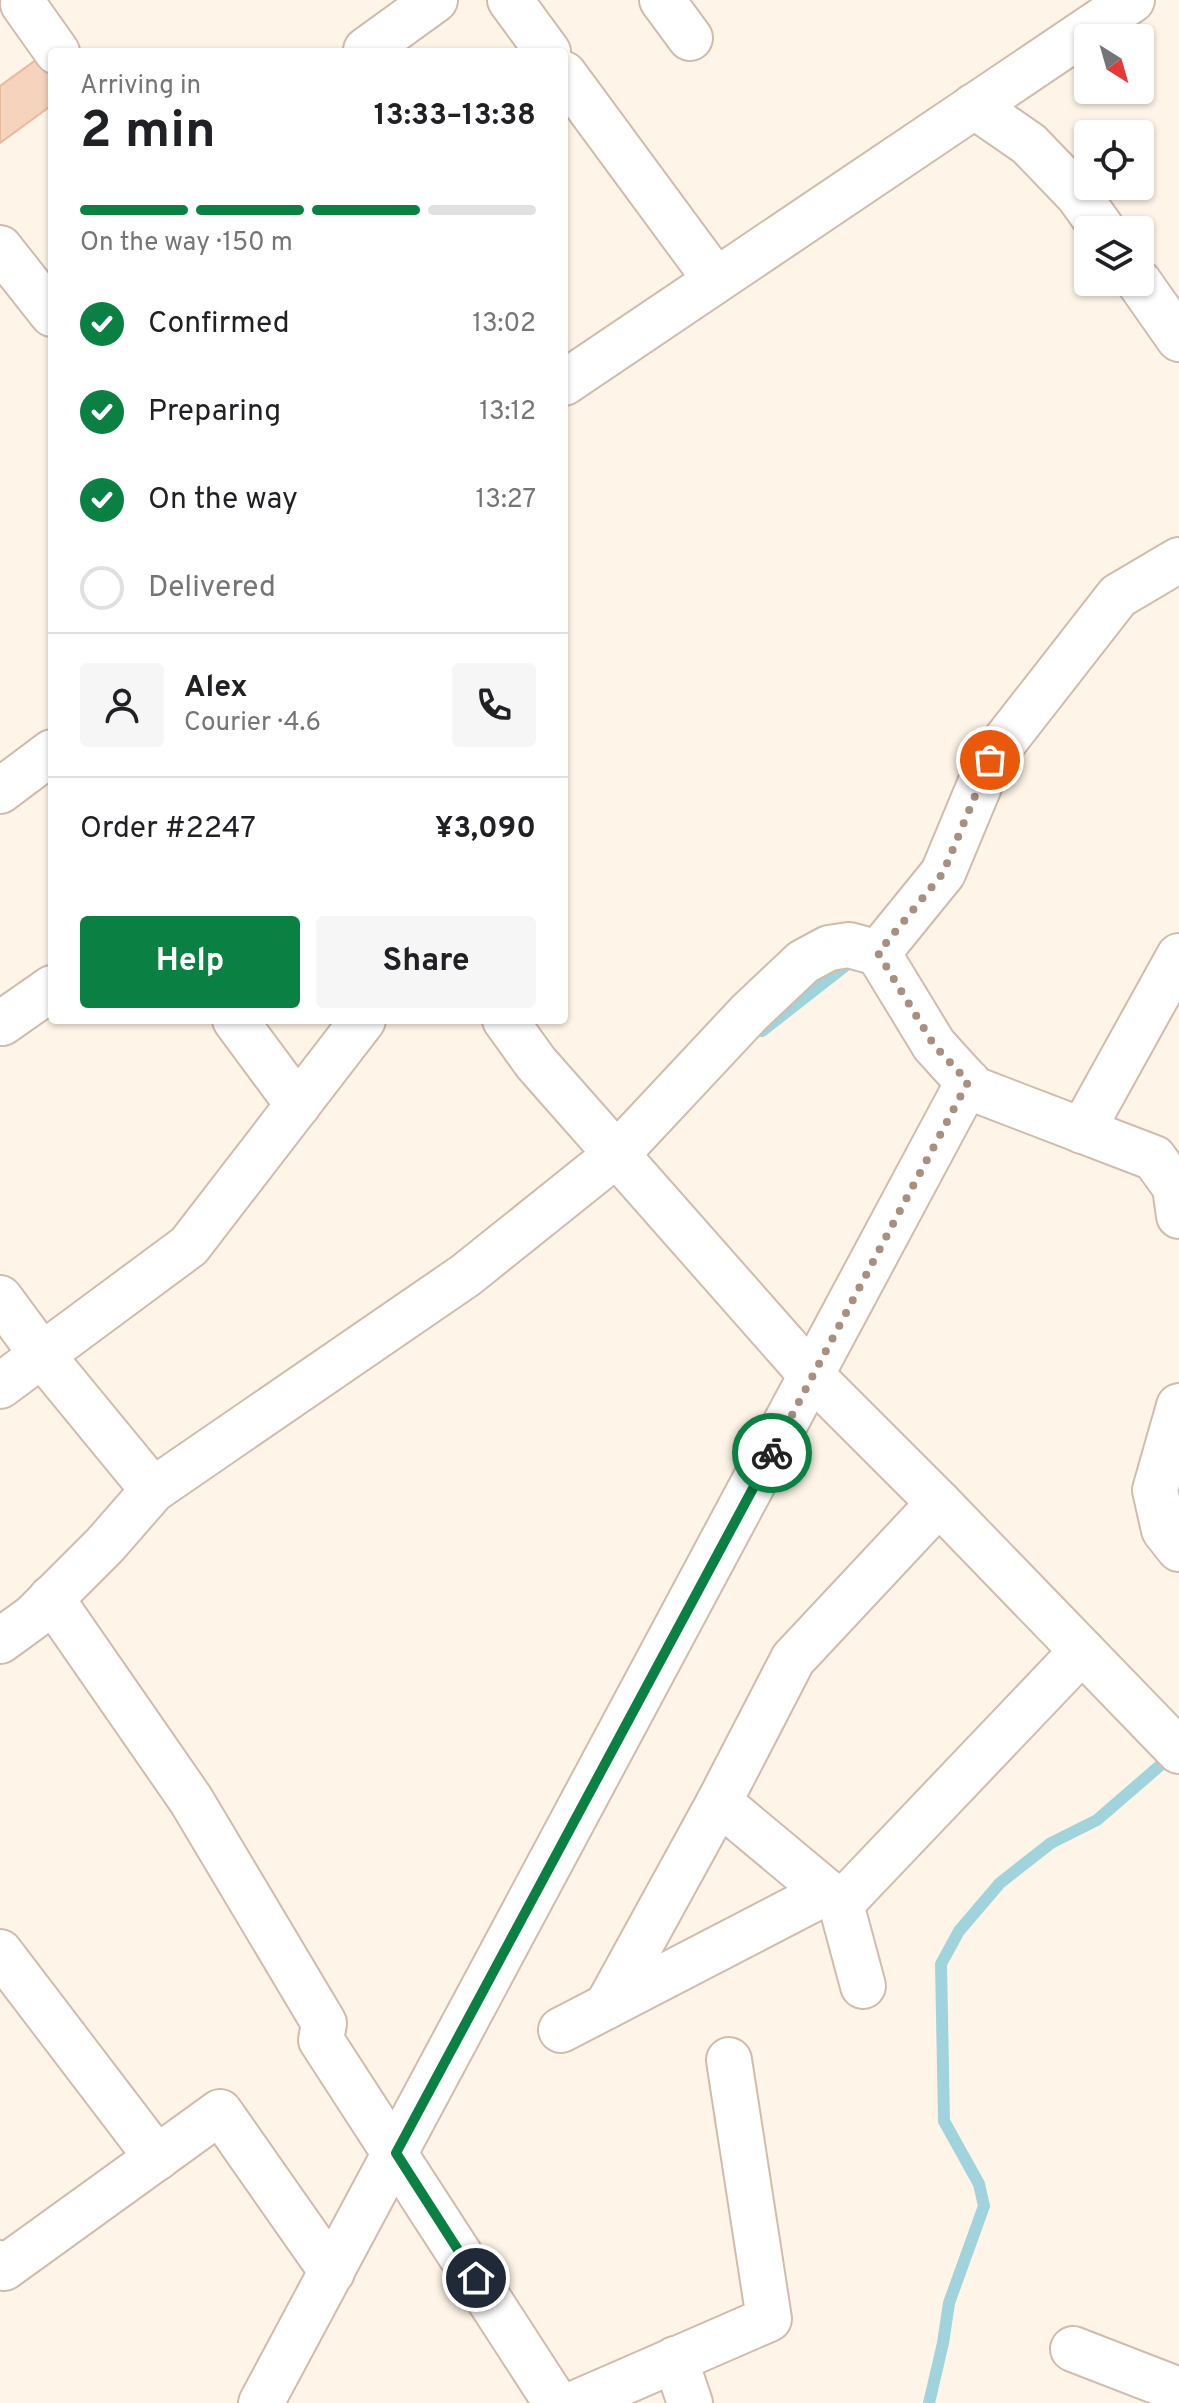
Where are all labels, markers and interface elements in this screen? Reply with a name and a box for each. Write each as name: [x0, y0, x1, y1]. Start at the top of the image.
north arrow: [1074, 24, 1154, 104]
map controls: [1074, 24, 1154, 296]
text: Arriving in: [80, 70, 201, 103]
text: 13:33–13:38: [374, 98, 536, 135]
text: 2 min: [80, 100, 216, 166]
button: locate: [1074, 120, 1154, 200]
button: layers: [1074, 216, 1154, 296]
text: On the way · 150 m: [80, 227, 293, 260]
icon: check: [80, 302, 124, 346]
text: Confirmed: [148, 306, 290, 343]
text: 13:02: [472, 308, 536, 341]
icon: check: [80, 390, 124, 434]
text: Preparing: [148, 394, 281, 431]
text: 13:12: [479, 396, 536, 429]
icon: check: [80, 478, 124, 522]
text: On the way: [148, 482, 298, 519]
text: 13:27: [476, 484, 536, 517]
text: Delivered: [148, 570, 276, 607]
button: person: [80, 663, 164, 747]
button: phone: [452, 663, 536, 747]
text: Alex: [184, 670, 248, 707]
text: Courier · 4.6: [184, 707, 321, 740]
pin: [956, 726, 1024, 794]
icon: bag: [968, 738, 1012, 782]
text: Order #2247: [80, 811, 256, 848]
text: ¥3,090: [435, 811, 536, 848]
button: Help: [80, 916, 300, 1008]
button: Share: [316, 916, 536, 1008]
courier: [732, 1413, 812, 1493]
icon: bike: [750, 1431, 794, 1475]
pin: [442, 2244, 510, 2312]
icon: home: [454, 2256, 498, 2300]

